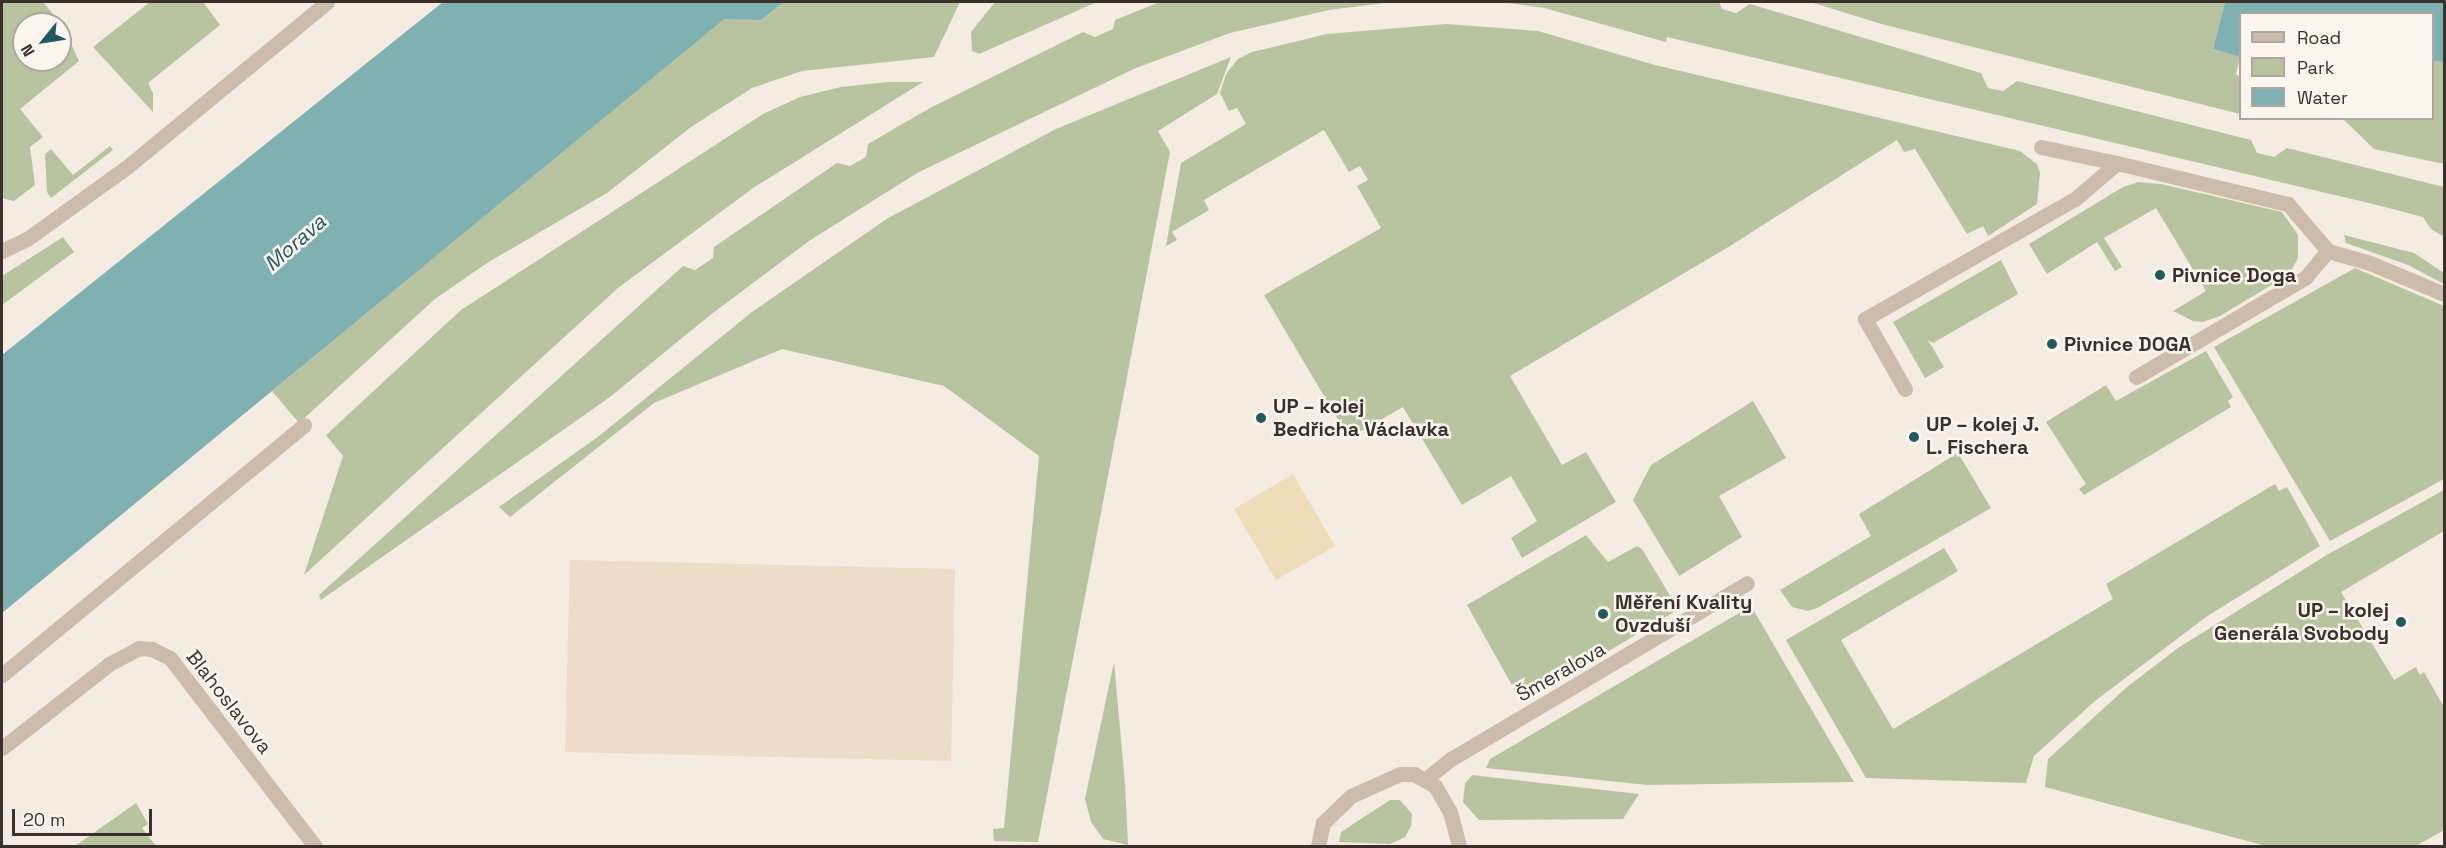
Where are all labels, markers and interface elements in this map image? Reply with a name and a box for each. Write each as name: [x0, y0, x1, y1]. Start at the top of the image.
north arrow: [12, 12, 72, 72]
legend: [2239, 12, 2434, 120]
text: Road: [2297, 26, 2341, 49]
text: N: [16, 40, 39, 60]
text: Park: [2297, 56, 2334, 79]
text: Water: [2297, 86, 2348, 109]
water label: Morava: [259, 209, 331, 277]
place label: Pivnice Doga: [2172, 263, 2296, 287]
marker: Pivnice Doga: [2153, 268, 2167, 282]
place label: Pivnice DOGA: [2064, 332, 2191, 356]
marker: Pivnice DOGA: [2045, 337, 2059, 351]
place label: UP – kolej Bedřicha Václavka: [1273, 394, 1449, 441]
marker: UP – kolej Bedřicha Václavka: [1254, 411, 1268, 425]
place label: UP – kolej J. L. Fischera: [1926, 413, 2040, 460]
marker: UP – kolej J. L. Fischera: [1907, 430, 1921, 444]
place label: Měření Kvality Ovzduší: [1615, 590, 1752, 637]
place label: UP – kolej Generála Svobody: [2214, 598, 2389, 645]
marker: Měření Kvality Ovzduší: [1596, 607, 1610, 621]
marker: UP – kolej Generála Svobody: [2394, 615, 2408, 629]
street label: Šmeralova: [1512, 637, 1610, 707]
street label: Blahoslavova: [181, 645, 277, 759]
scale bar: [15, 797, 154, 835]
text: 20 m: [23, 808, 66, 831]

